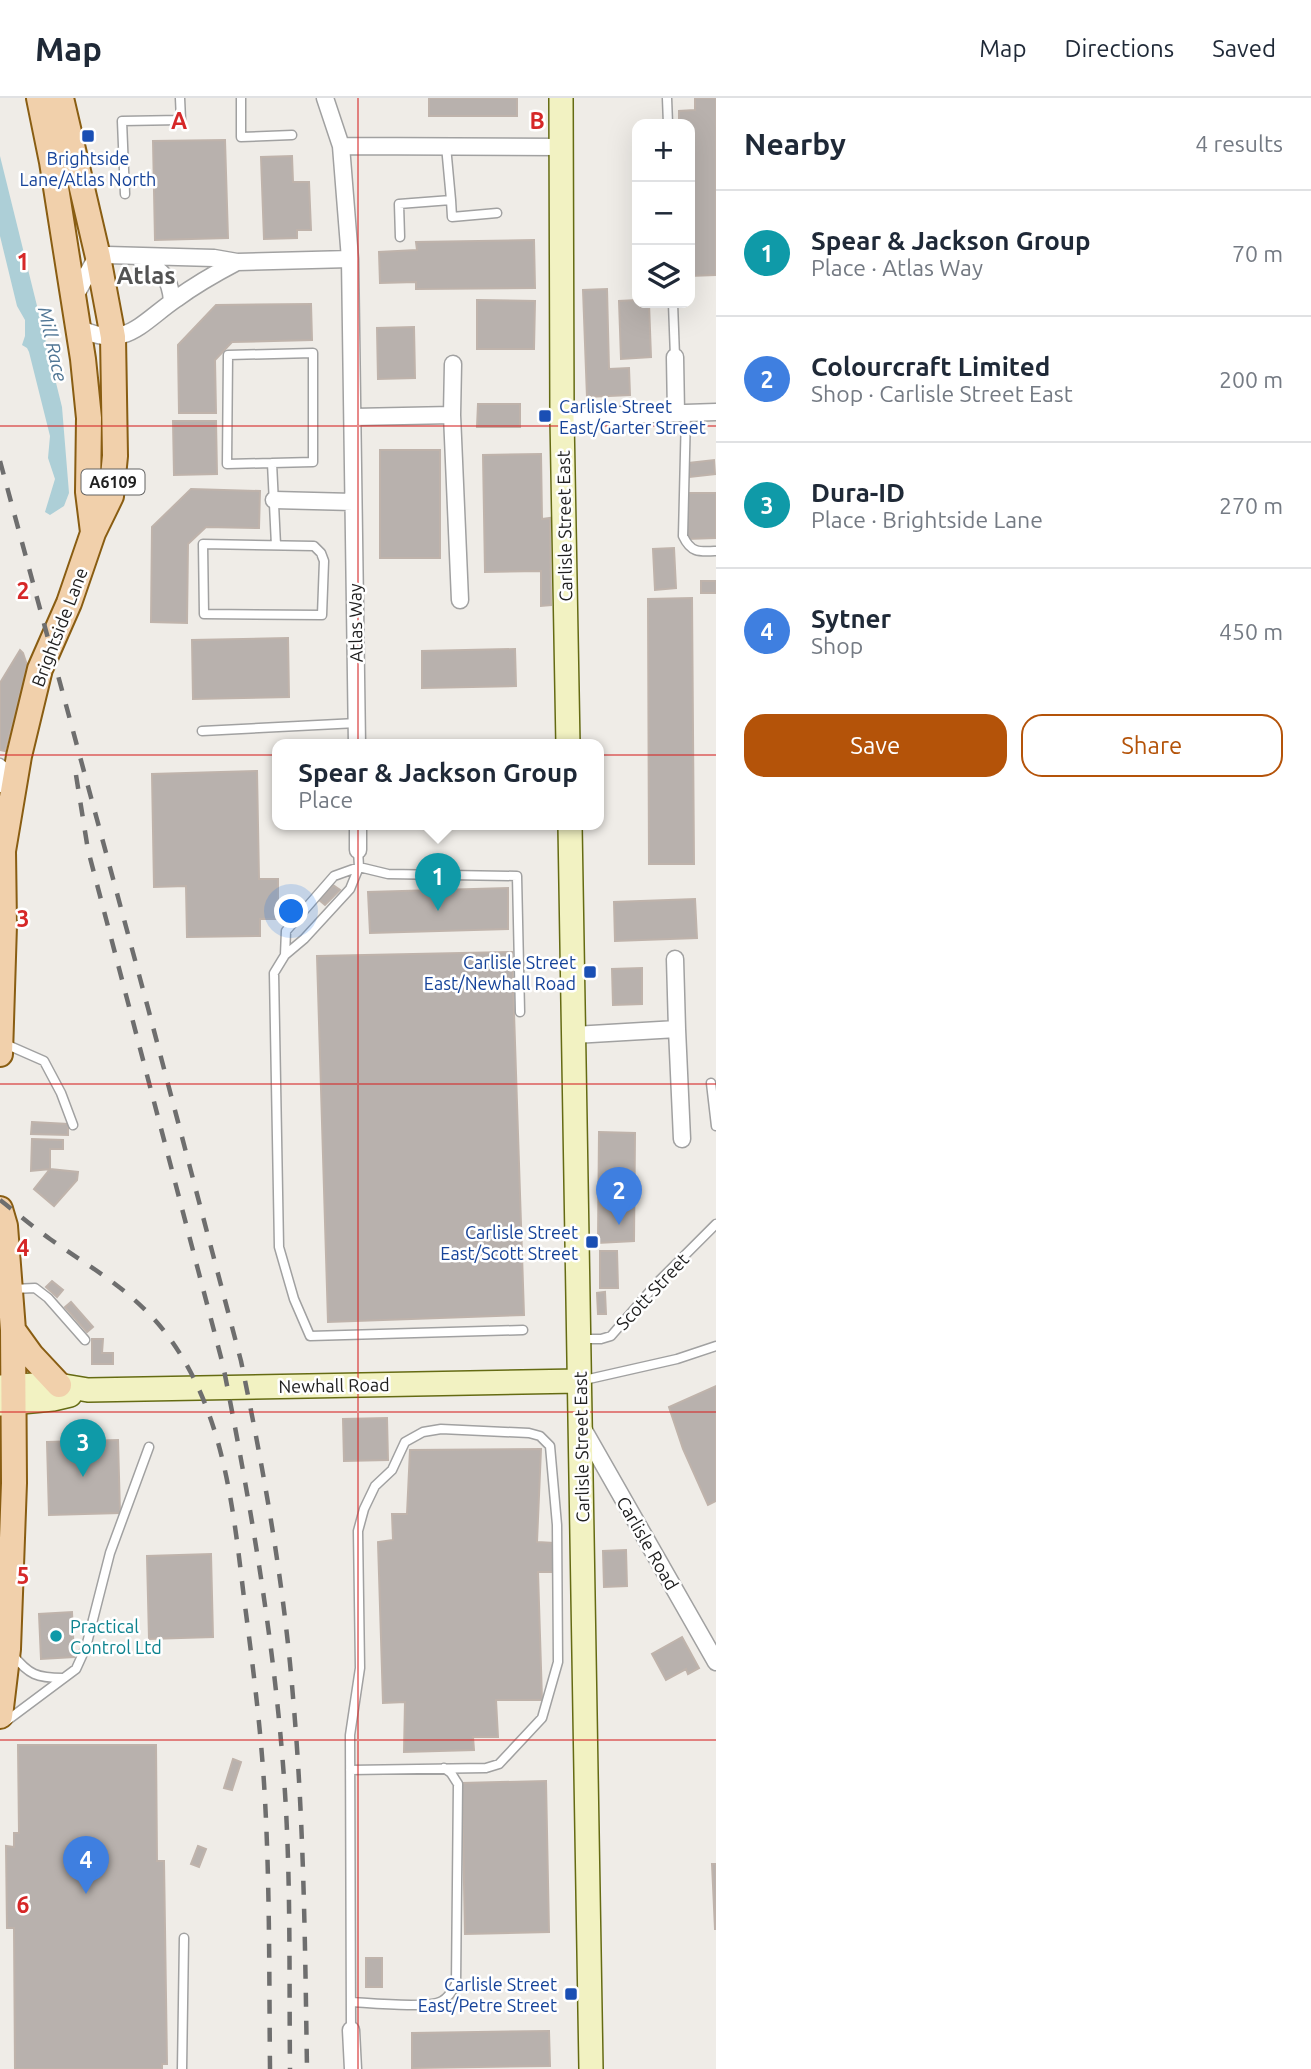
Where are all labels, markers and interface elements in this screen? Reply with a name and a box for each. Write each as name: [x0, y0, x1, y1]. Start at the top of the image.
text: Map: [35, 30, 102, 67]
text: Map: [979, 35, 1026, 62]
text: Directions: [1064, 35, 1174, 62]
text: Saved: [1212, 35, 1276, 62]
text: A: [171, 108, 187, 133]
text: B: [529, 108, 545, 133]
map controls: [632, 119, 695, 308]
button: +: [632, 119, 695, 182]
text: Nearby: [744, 127, 846, 161]
marker: Brightside Lane/Atlas North: [80, 128, 96, 144]
text: 4 results: [1195, 131, 1283, 156]
place label: Brightside Lane/Atlas North: [20, 148, 156, 189]
button: −: [632, 182, 695, 245]
text: Spear & Jackson Group: [811, 226, 1091, 255]
text: 1: [761, 241, 773, 266]
text: 70 m: [1232, 241, 1283, 266]
button: layers: [632, 245, 695, 308]
text: 1: [17, 249, 29, 274]
text: Place · Atlas Way: [811, 255, 983, 280]
district label: Atlas: [116, 262, 176, 289]
water label: Mill Race: [34, 305, 72, 384]
text: Colourcraft Limited: [811, 352, 1050, 381]
text: 2: [761, 367, 773, 392]
text: 200 m: [1219, 367, 1283, 392]
text: Shop · Carlisle Street East: [811, 381, 1073, 406]
place label: Carlisle Street East/Garter Street: [559, 396, 706, 437]
marker: Carlisle Street East/Garter Street: [537, 408, 553, 424]
street label: Carlisle Street East: [553, 450, 575, 602]
road number: A6109: [82, 470, 144, 494]
text: Dura-ID: [811, 478, 905, 507]
text: 3: [761, 493, 773, 518]
text: 270 m: [1219, 493, 1283, 518]
text: Place · Brightside Lane: [811, 507, 1043, 532]
street label: Brightside Lane: [27, 565, 91, 689]
text: 2: [17, 578, 29, 603]
street label: Atlas Way: [344, 583, 366, 663]
text: Sytner: [811, 604, 891, 633]
text: 4: [761, 619, 773, 644]
text: 450 m: [1219, 619, 1283, 644]
text: Shop: [811, 633, 863, 658]
button: Save: [744, 714, 1007, 777]
button: Share: [1021, 714, 1283, 777]
popup: [272, 739, 604, 830]
text: Spear & Jackson Group: [298, 758, 578, 787]
text: Place: [298, 787, 353, 812]
pin: 1: [415, 853, 461, 911]
your location: [274, 894, 308, 928]
text: 3: [17, 906, 29, 931]
place label: Carlisle Street East/Newhall Road: [424, 952, 576, 993]
marker: Carlisle Street East/Newhall Road: [582, 964, 598, 980]
pin: 2: [596, 1167, 642, 1225]
place label: Carlisle Street East/Scott Street: [440, 1222, 578, 1263]
marker: Carlisle Street East/Scott Street: [584, 1234, 600, 1250]
text: 4: [17, 1235, 30, 1260]
street label: Scott Street: [612, 1249, 692, 1333]
street label: Carlisle Street East: [570, 1371, 592, 1523]
street label: Newhall Road: [278, 1374, 390, 1396]
pin: 3: [60, 1419, 106, 1477]
street label: Carlisle Road: [613, 1493, 683, 1593]
text: 5: [17, 1563, 29, 1588]
place label: Practical Control Ltd: [70, 1616, 162, 1657]
marker: Practical Control Ltd: [48, 1628, 64, 1644]
pin: 4: [63, 1836, 109, 1894]
text: 6: [17, 1892, 30, 1917]
place label: Carlisle Street East/Petre Street: [418, 1974, 557, 2015]
marker: Carlisle Street East/Petre Street: [563, 1986, 579, 2002]

